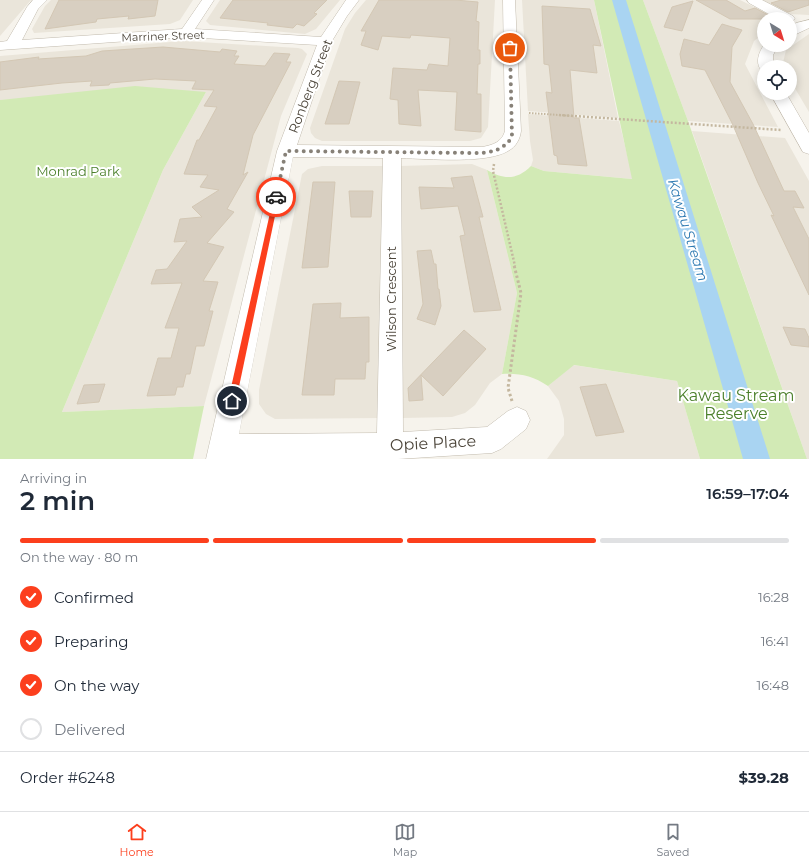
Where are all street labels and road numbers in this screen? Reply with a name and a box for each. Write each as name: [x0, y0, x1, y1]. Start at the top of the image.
street label: Marriner Street: [121, 28, 205, 44]
street label: Ronberg Street: [285, 37, 335, 135]
street label: Wilson Crescent: [383, 246, 399, 352]
street label: Opie Place: [389, 431, 477, 455]

